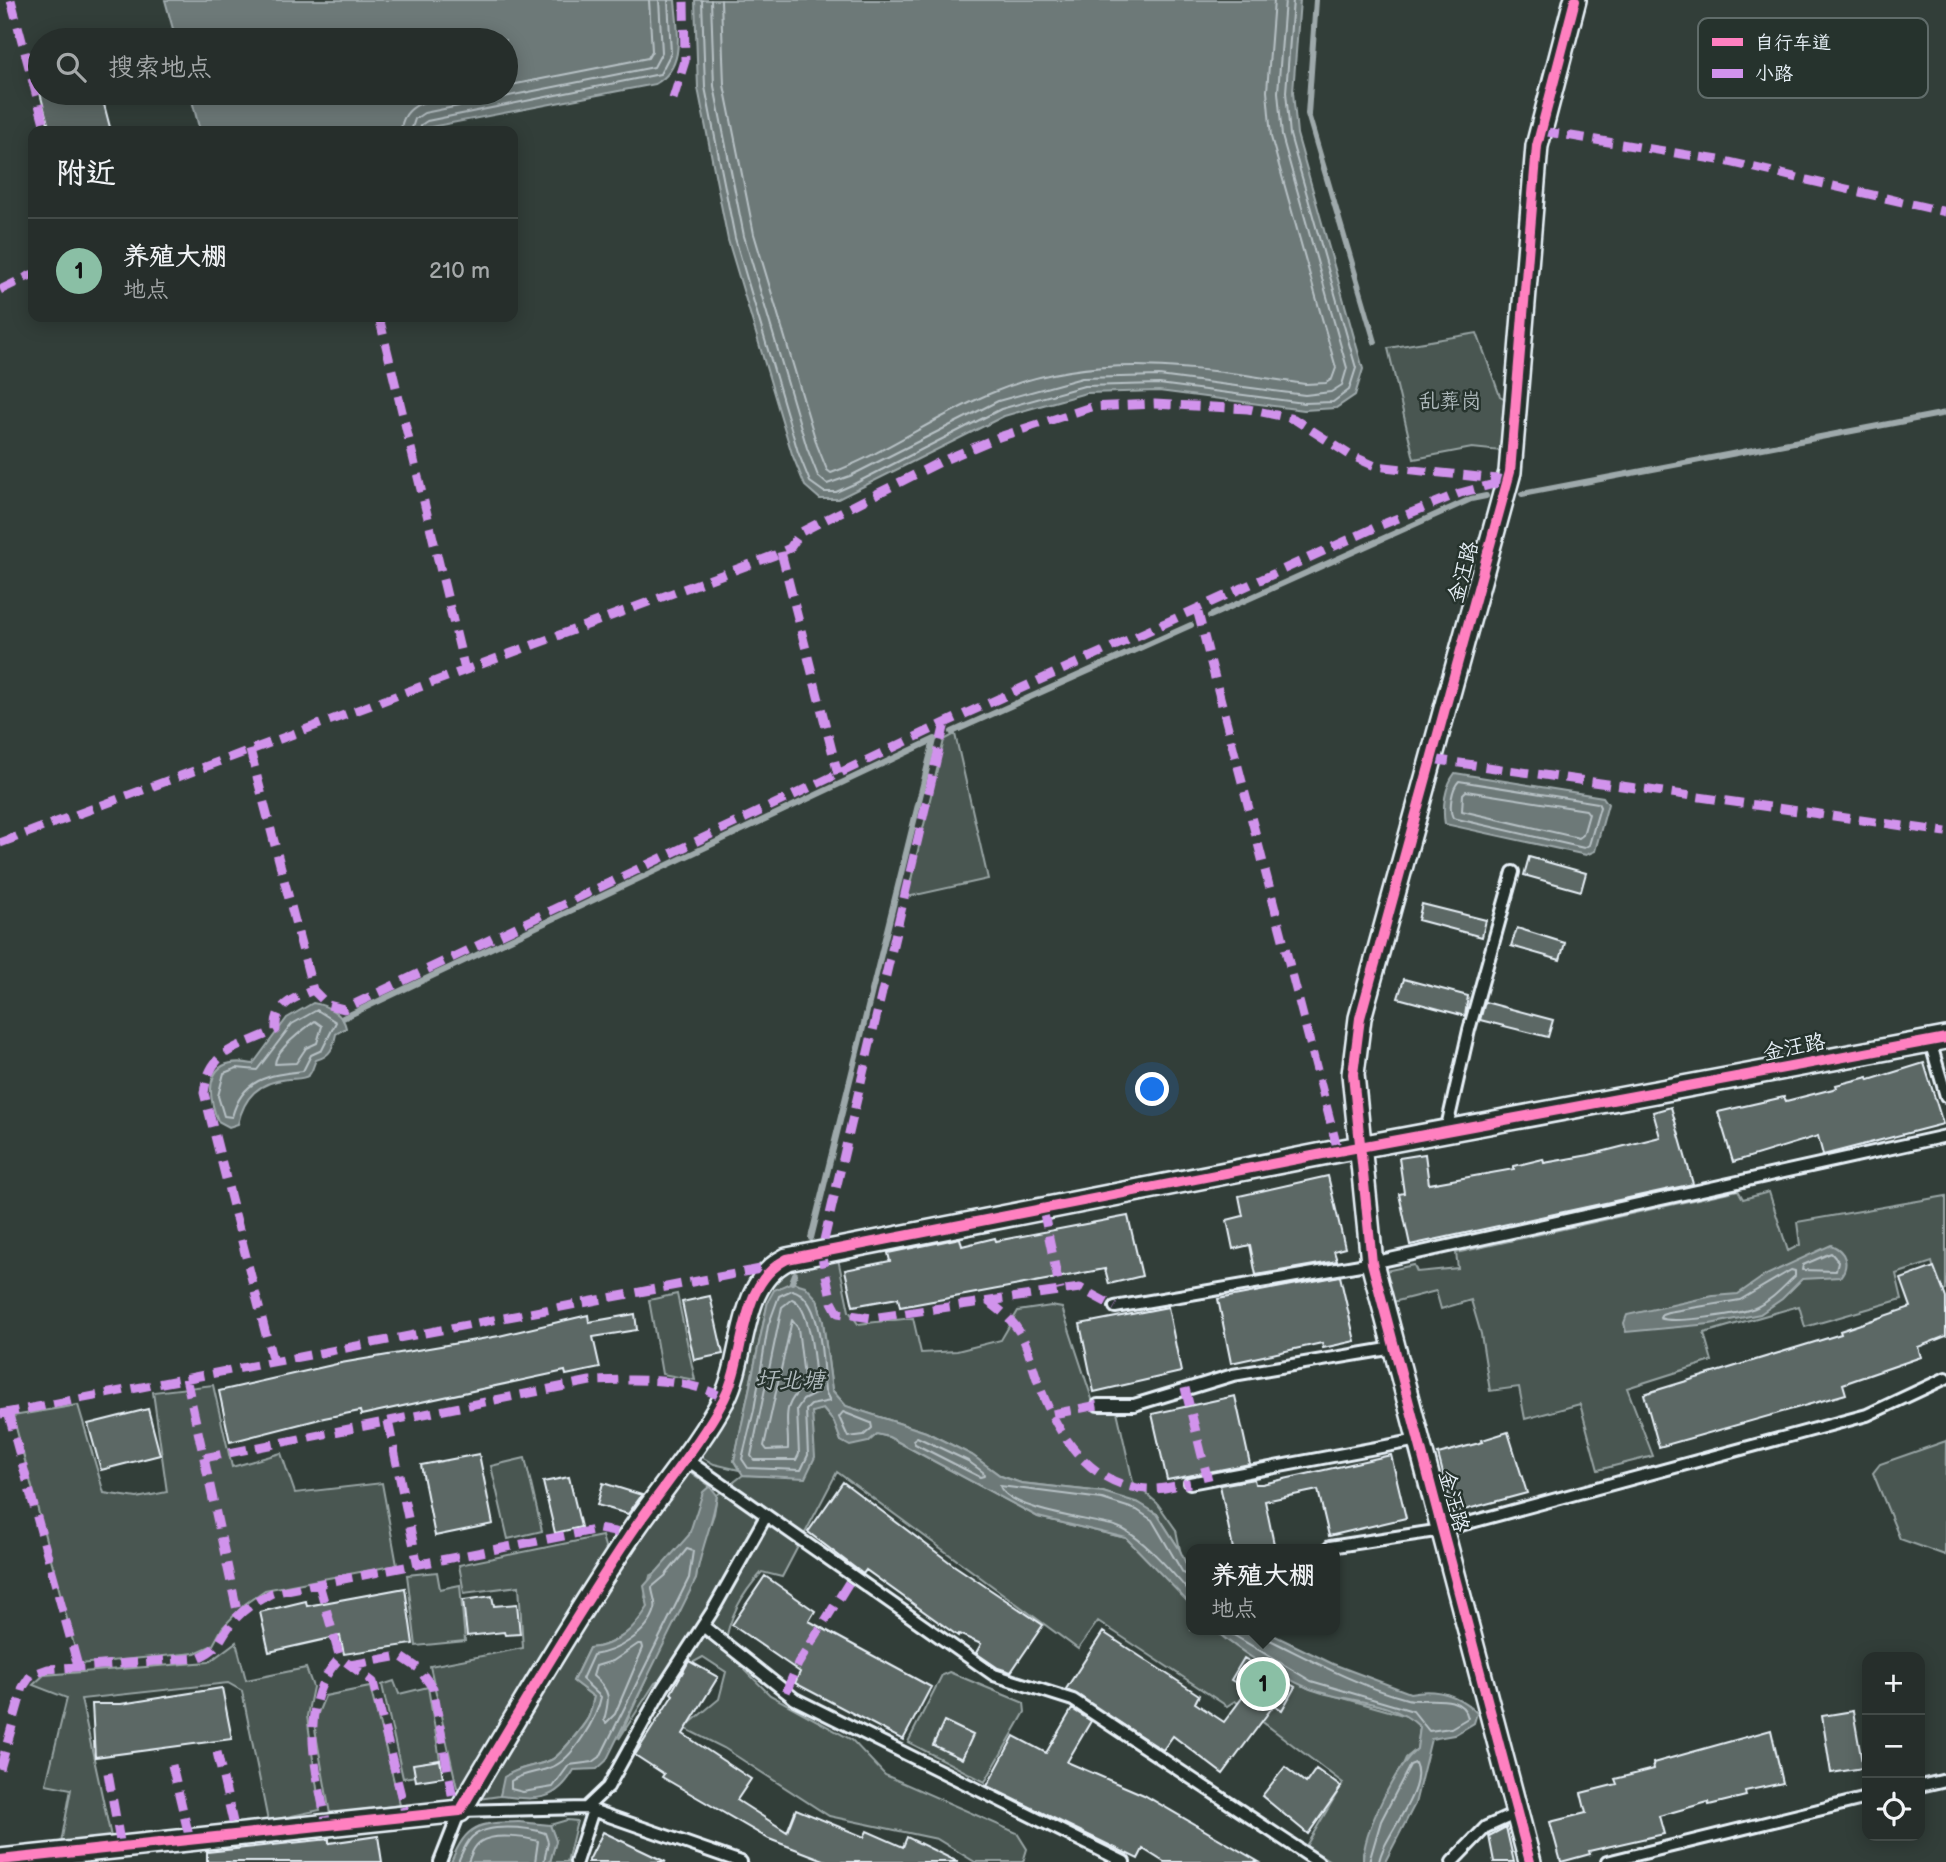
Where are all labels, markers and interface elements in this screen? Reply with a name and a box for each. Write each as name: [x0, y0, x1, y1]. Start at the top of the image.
legend: [1698, 18, 1928, 98]
search box: [28, 28, 518, 105]
text: 自行车道: [1755, 32, 1831, 55]
icon: search: [52, 48, 90, 86]
text: 搜索地点: [108, 53, 212, 84]
text: 小路: [1755, 63, 1793, 86]
text: 附近: [56, 156, 116, 192]
text: 养殖大棚: [123, 242, 227, 273]
text: 1: [74, 257, 84, 285]
text: 210 m: [429, 257, 490, 285]
text: 地点: [123, 276, 169, 304]
park label: 乱葬岗: [1419, 389, 1482, 414]
street label: 金汪路: [1443, 538, 1484, 606]
street label: 金汪路: [1761, 1029, 1827, 1066]
your location: [1135, 1072, 1169, 1106]
water label: 圩北塘: [756, 1367, 828, 1395]
street label: 金汪路: [1433, 1467, 1474, 1535]
popup: [1186, 1544, 1340, 1635]
text: 养殖大棚: [1211, 1561, 1315, 1592]
text: 地点: [1211, 1595, 1257, 1623]
map controls: [1862, 1652, 1925, 1841]
button: +: [1862, 1652, 1925, 1715]
pin: 1: [1240, 1658, 1286, 1710]
button: −: [1862, 1715, 1925, 1778]
button: locate: [1862, 1778, 1925, 1841]

